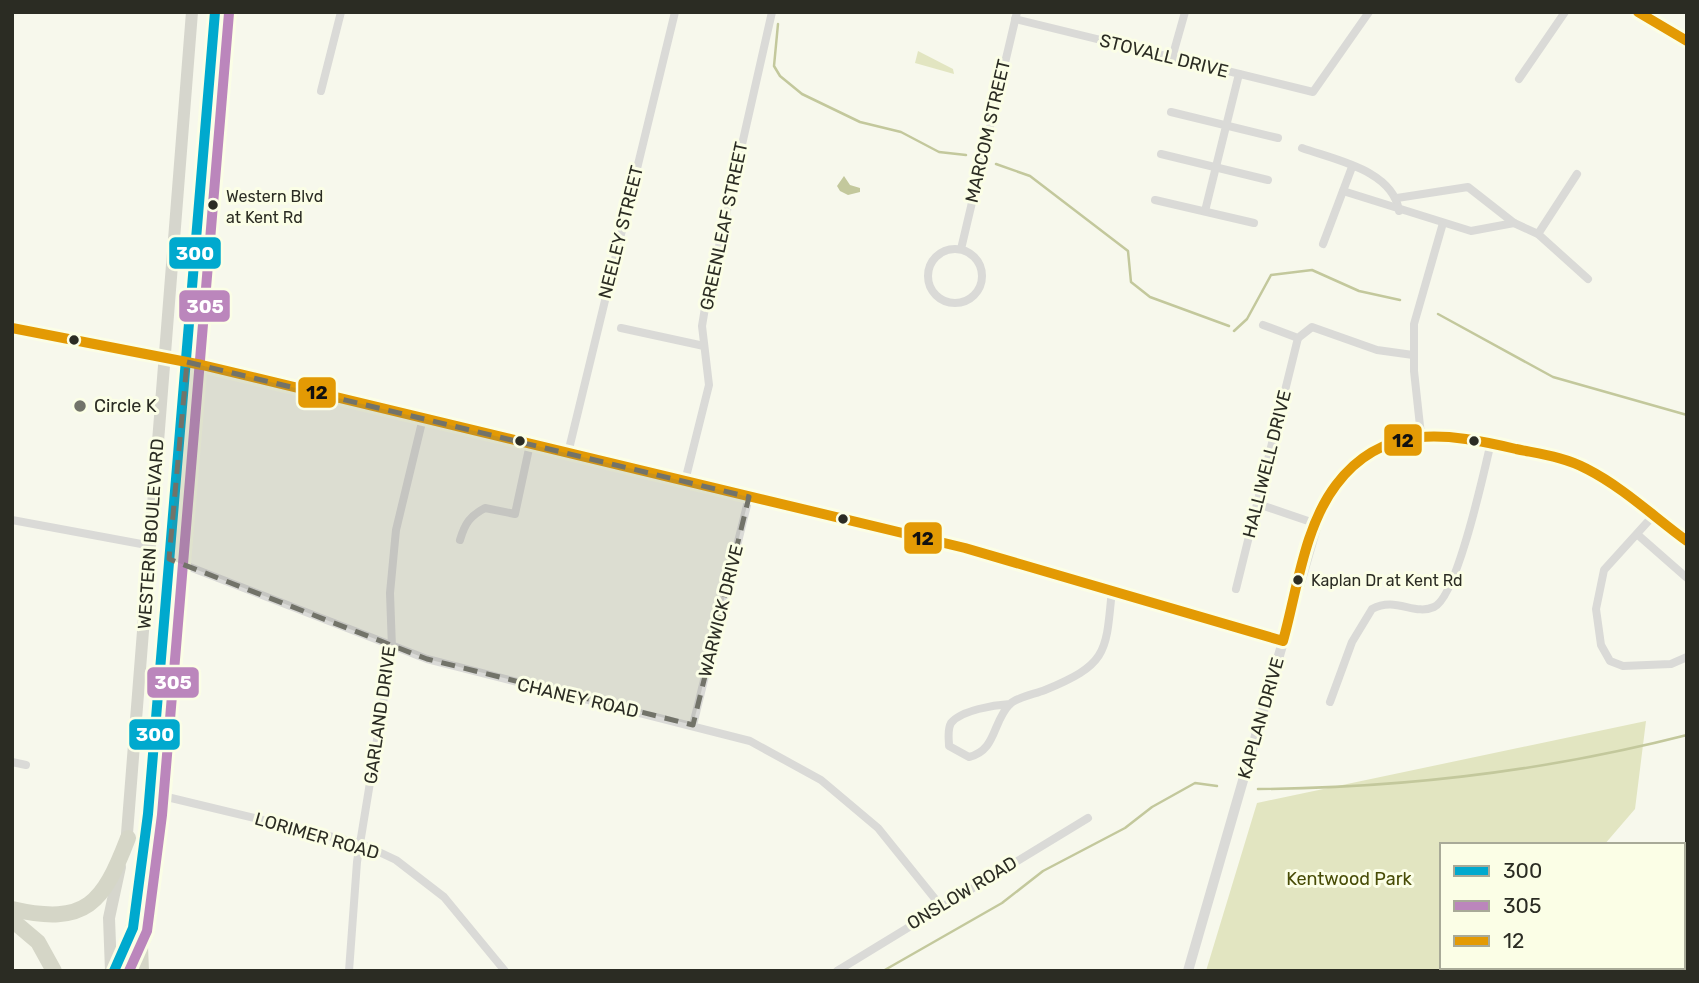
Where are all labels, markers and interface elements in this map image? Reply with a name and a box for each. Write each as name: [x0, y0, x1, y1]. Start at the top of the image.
street label: STOVALL DRIVE: [1097, 29, 1231, 83]
street label: MARCOM STREET: [961, 57, 1015, 205]
street label: GREENLEAF STREET: [695, 140, 753, 312]
street label: NEELEY STREET: [594, 163, 648, 301]
place label: Western Blvd at Kent Rd: [226, 187, 323, 227]
marker: Western Blvd at Kent Rd: [206, 198, 220, 212]
line badge: 300: [168, 236, 222, 270]
text: 300: [176, 242, 214, 265]
line badge: 305: [178, 289, 231, 323]
text: 305: [186, 295, 224, 318]
unlabelled marker: [67, 333, 81, 347]
line badge: 12: [297, 376, 337, 409]
text: 12: [306, 381, 328, 404]
street label: HALLIWELL DRIVE: [1238, 388, 1296, 540]
place label: Circle K: [94, 395, 157, 417]
marker: Circle K: [72, 398, 88, 414]
line badge: 12: [1383, 423, 1423, 457]
text: 12: [1392, 429, 1414, 452]
unlabelled marker: [513, 434, 527, 448]
unlabelled marker: [1467, 434, 1481, 448]
street label: WESTERN BOULEVARD: [133, 438, 169, 630]
unlabelled marker: [836, 512, 850, 526]
line badge: 12: [903, 521, 943, 555]
text: 12: [912, 527, 934, 550]
street label: WARWICK DRIVE: [694, 542, 748, 680]
place label: Kaplan Dr at Kent Rd: [1311, 571, 1463, 590]
marker: Kaplan Dr at Kent Rd: [1291, 573, 1305, 587]
street label: GARLAND DRIVE: [359, 645, 401, 785]
street label: KAPLAN DRIVE: [1233, 655, 1289, 781]
line badge: 305: [146, 666, 200, 699]
text: 305: [154, 671, 192, 694]
street label: CHANEY ROAD: [515, 673, 641, 723]
line badge: 300: [128, 718, 181, 751]
text: 300: [136, 723, 174, 746]
street label: LORIMER ROAD: [252, 808, 382, 864]
legend: [1440, 843, 1685, 969]
street label: ONSLOW ROAD: [903, 851, 1021, 935]
text: 300: [1503, 858, 1542, 883]
park label: Kentwood Park: [1286, 868, 1413, 890]
text: 305: [1503, 893, 1541, 918]
text: 12: [1503, 928, 1524, 953]

